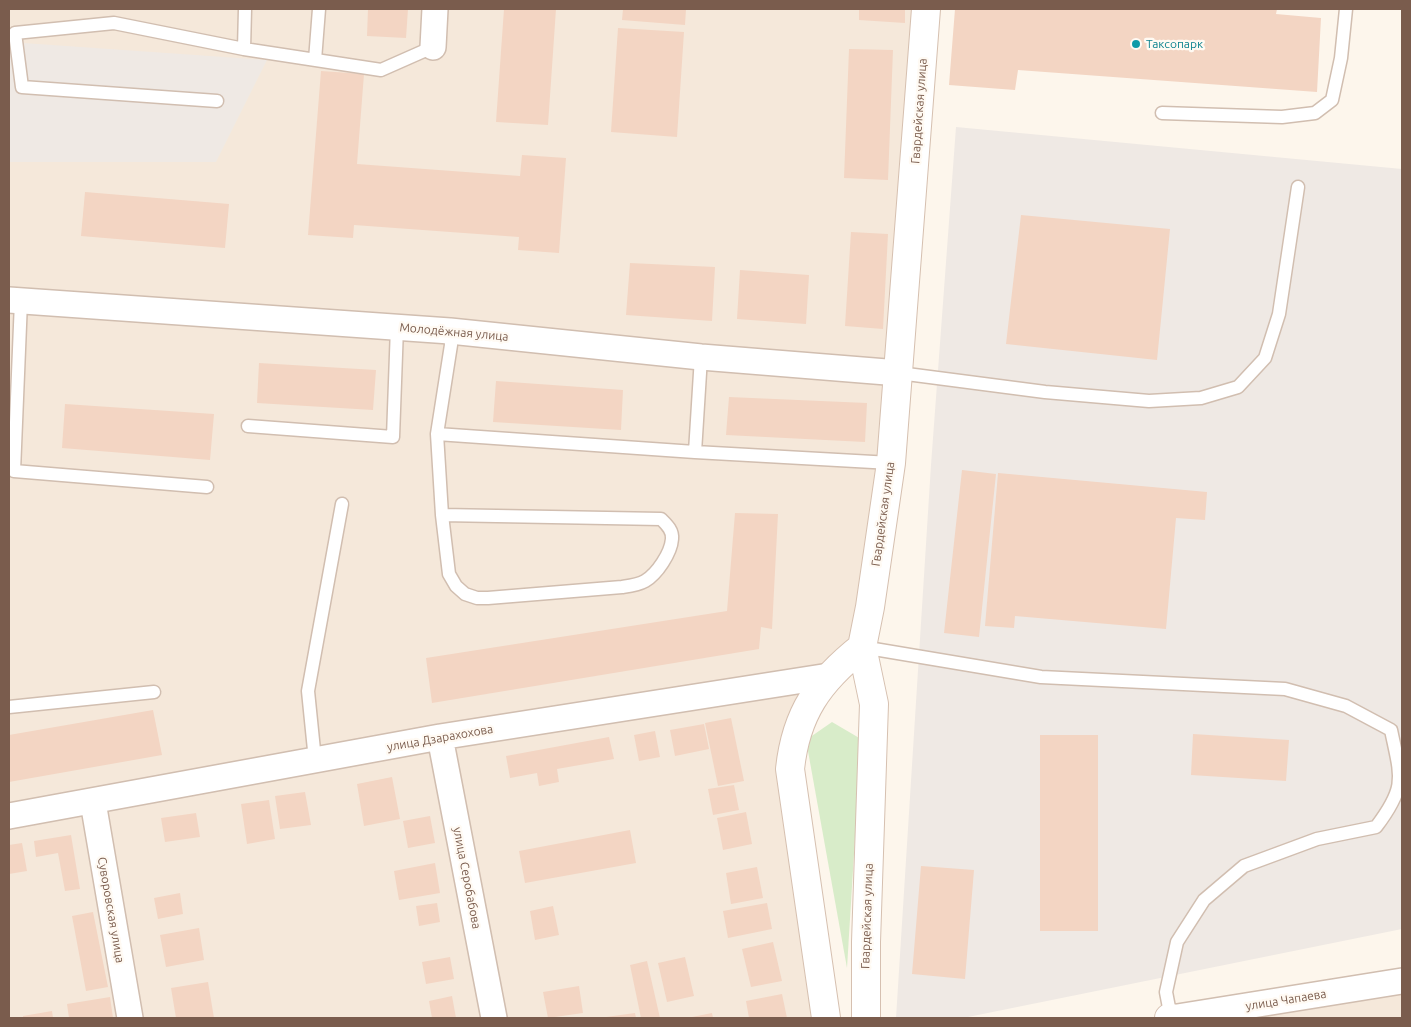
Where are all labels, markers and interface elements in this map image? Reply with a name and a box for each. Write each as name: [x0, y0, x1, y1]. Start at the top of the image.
place label: Таксопарк: [1146, 37, 1203, 51]
marker: Таксопарк: [1130, 38, 1142, 50]
street label: Гвардейская улица: [908, 58, 930, 164]
street label: Молодёжная улица: [399, 320, 509, 344]
street label: Гвардейская улица: [869, 461, 897, 567]
street label: улица Дзарахохова: [386, 722, 494, 754]
street label: улица Серобабова: [450, 826, 484, 930]
street label: Суворовская улица: [95, 856, 127, 964]
street label: Гвардейская улица: [858, 863, 876, 969]
street label: улица Чапаева: [1245, 987, 1327, 1013]

